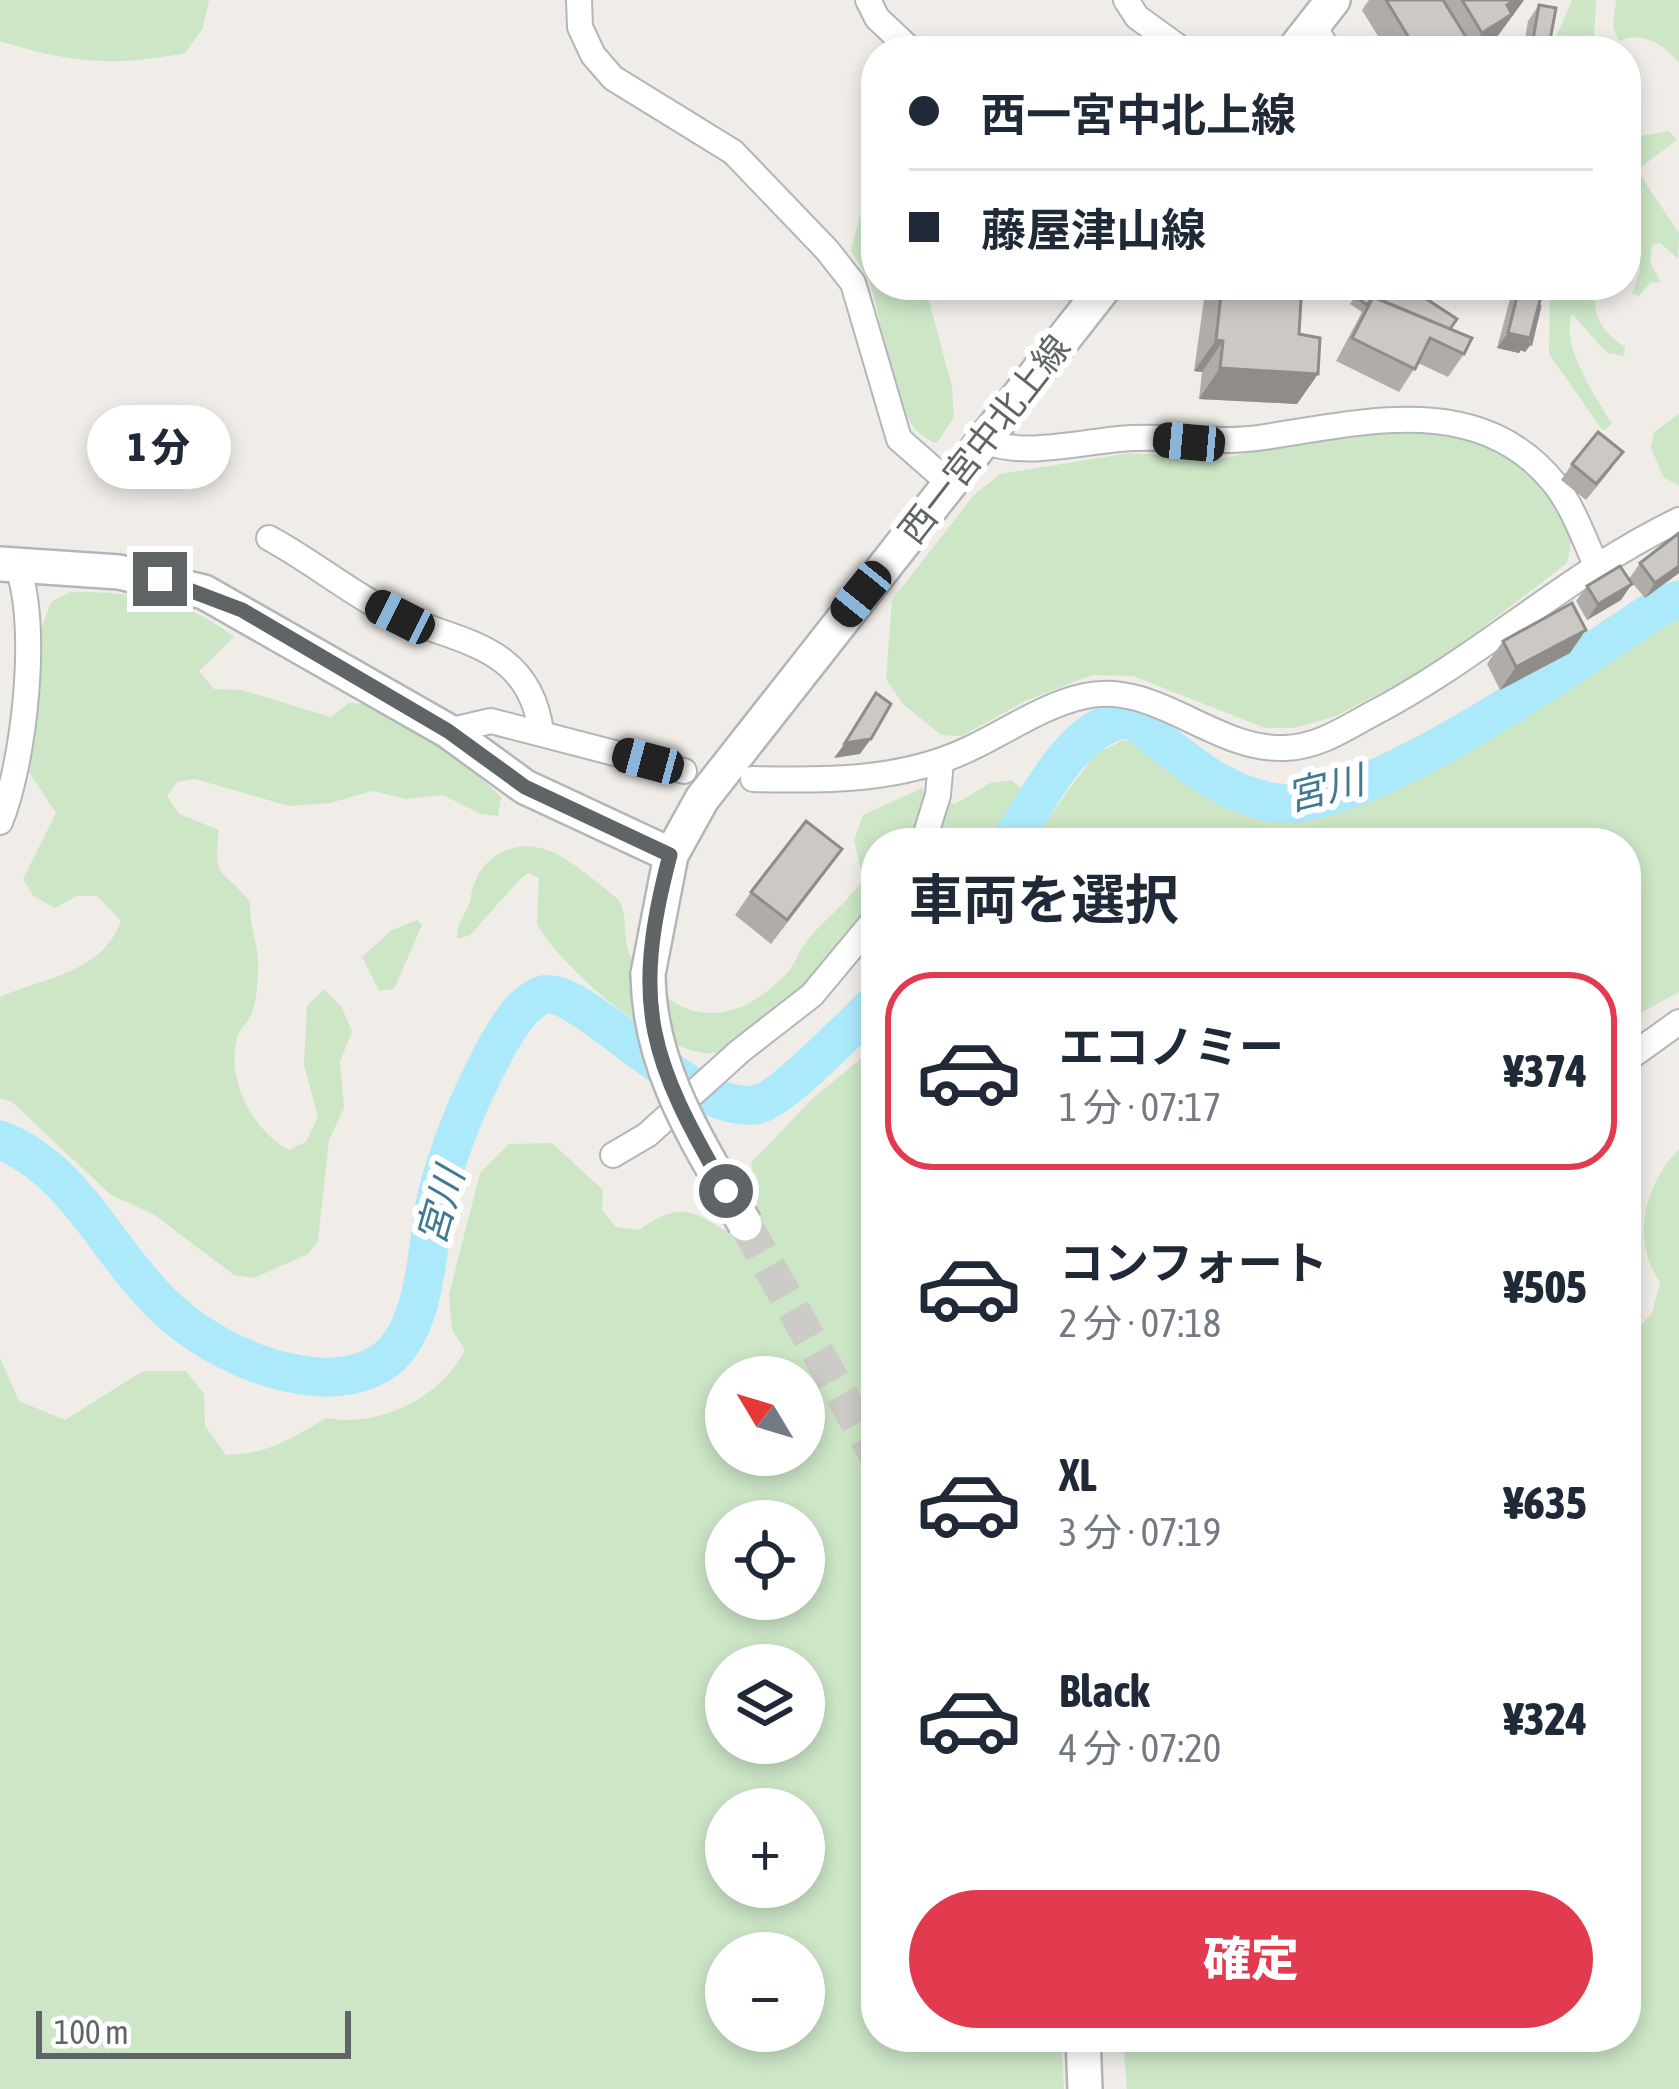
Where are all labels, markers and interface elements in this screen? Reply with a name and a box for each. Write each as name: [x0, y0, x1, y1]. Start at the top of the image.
text: 西一宮中北上線: [981, 89, 1296, 141]
text: 藤屋津山線: [981, 204, 1206, 256]
street label: 西一宮中北上線: [890, 327, 1078, 551]
callout: 1 分: [88, 405, 232, 489]
car: [1152, 421, 1226, 463]
text: 1 分: [128, 425, 190, 469]
route end: [133, 552, 187, 606]
car: [824, 555, 898, 633]
car: [360, 585, 440, 649]
car: [609, 734, 687, 788]
water label: 宮川: [1282, 756, 1372, 819]
text: 車両を選択: [909, 869, 1179, 930]
icon: car: [915, 1017, 1023, 1125]
text: エコノミー: [1059, 1021, 1284, 1073]
text: ¥374: [1504, 1045, 1587, 1097]
text: 1 分 · 07:17: [1059, 1085, 1221, 1129]
water label: 宮川: [408, 1159, 473, 1250]
route start: [699, 1164, 753, 1218]
icon: car: [915, 1233, 1023, 1341]
text: コンフォート: [1059, 1237, 1328, 1289]
text: ¥505: [1504, 1261, 1587, 1313]
text: 2 分 · 07:18: [1059, 1301, 1221, 1345]
north arrow: [705, 1356, 825, 1476]
map controls: [705, 1356, 825, 2052]
icon: car: [915, 1449, 1023, 1557]
text: XL: [1059, 1449, 1097, 1501]
text: ¥635: [1504, 1477, 1587, 1529]
button: locate: [705, 1500, 825, 1620]
text: 3 分 · 07:19: [1059, 1510, 1221, 1554]
button: layers: [705, 1644, 825, 1764]
icon: car: [915, 1665, 1023, 1773]
text: Black: [1059, 1665, 1150, 1717]
text: ¥324: [1504, 1693, 1587, 1745]
text: 4 分 · 07:20: [1059, 1726, 1221, 1770]
button: +: [705, 1788, 825, 1908]
button: 確定: [909, 1890, 1593, 2028]
button: −: [705, 1932, 825, 2052]
scale bar: [36, 2005, 351, 2058]
text: 100 m: [54, 2013, 129, 2051]

